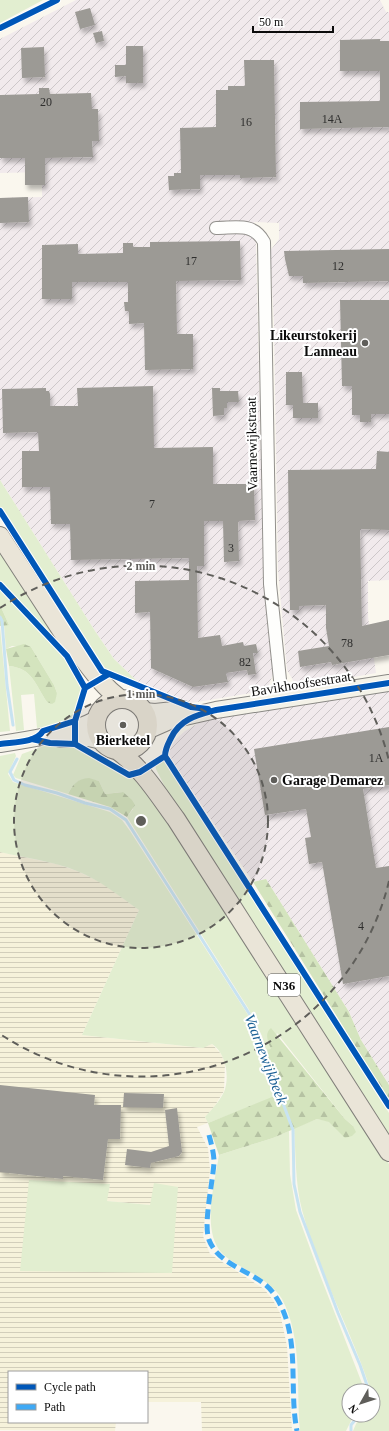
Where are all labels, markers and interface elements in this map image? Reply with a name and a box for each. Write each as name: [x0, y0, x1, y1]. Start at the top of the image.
scale bar: [253, 8, 333, 34]
text: 50 m: [259, 15, 284, 29]
house number: 20: [40, 95, 52, 109]
house number: 14A: [322, 112, 343, 126]
house number: 16: [240, 115, 252, 129]
house number: 17: [185, 254, 197, 268]
house number: 12: [332, 259, 344, 273]
place label: Likeurstokerij Lanneau: [270, 328, 357, 359]
marker: Likeurstokerij Lanneau: [360, 338, 370, 348]
street label: Vaarnewijkstraat: [244, 397, 260, 491]
house number: 7: [149, 497, 155, 511]
house number: 3: [228, 541, 234, 555]
text: 2 min: [126, 559, 156, 573]
house number: 78: [341, 636, 353, 650]
house number: 82: [239, 655, 251, 669]
street label: Bavikhoofsestraat: [250, 669, 352, 699]
text: 1 min: [126, 687, 156, 701]
marker: Bierketel: [118, 720, 128, 730]
place label: Bierketel: [96, 733, 150, 748]
house number: 1A: [369, 751, 384, 765]
place label: Garage Demarez: [282, 773, 383, 788]
marker: Garage Demarez: [269, 775, 279, 785]
centre of rings: [134, 814, 148, 828]
house number: 4: [358, 919, 364, 933]
road number: N36: [268, 974, 300, 996]
water label: Vaarnewijkbeek: [242, 1012, 291, 1107]
legend: [8, 1371, 148, 1423]
text: Cycle path: [44, 1380, 96, 1394]
north arrow: [341, 1383, 381, 1423]
text: Path: [44, 1400, 65, 1414]
text: N: [346, 1402, 360, 1416]

